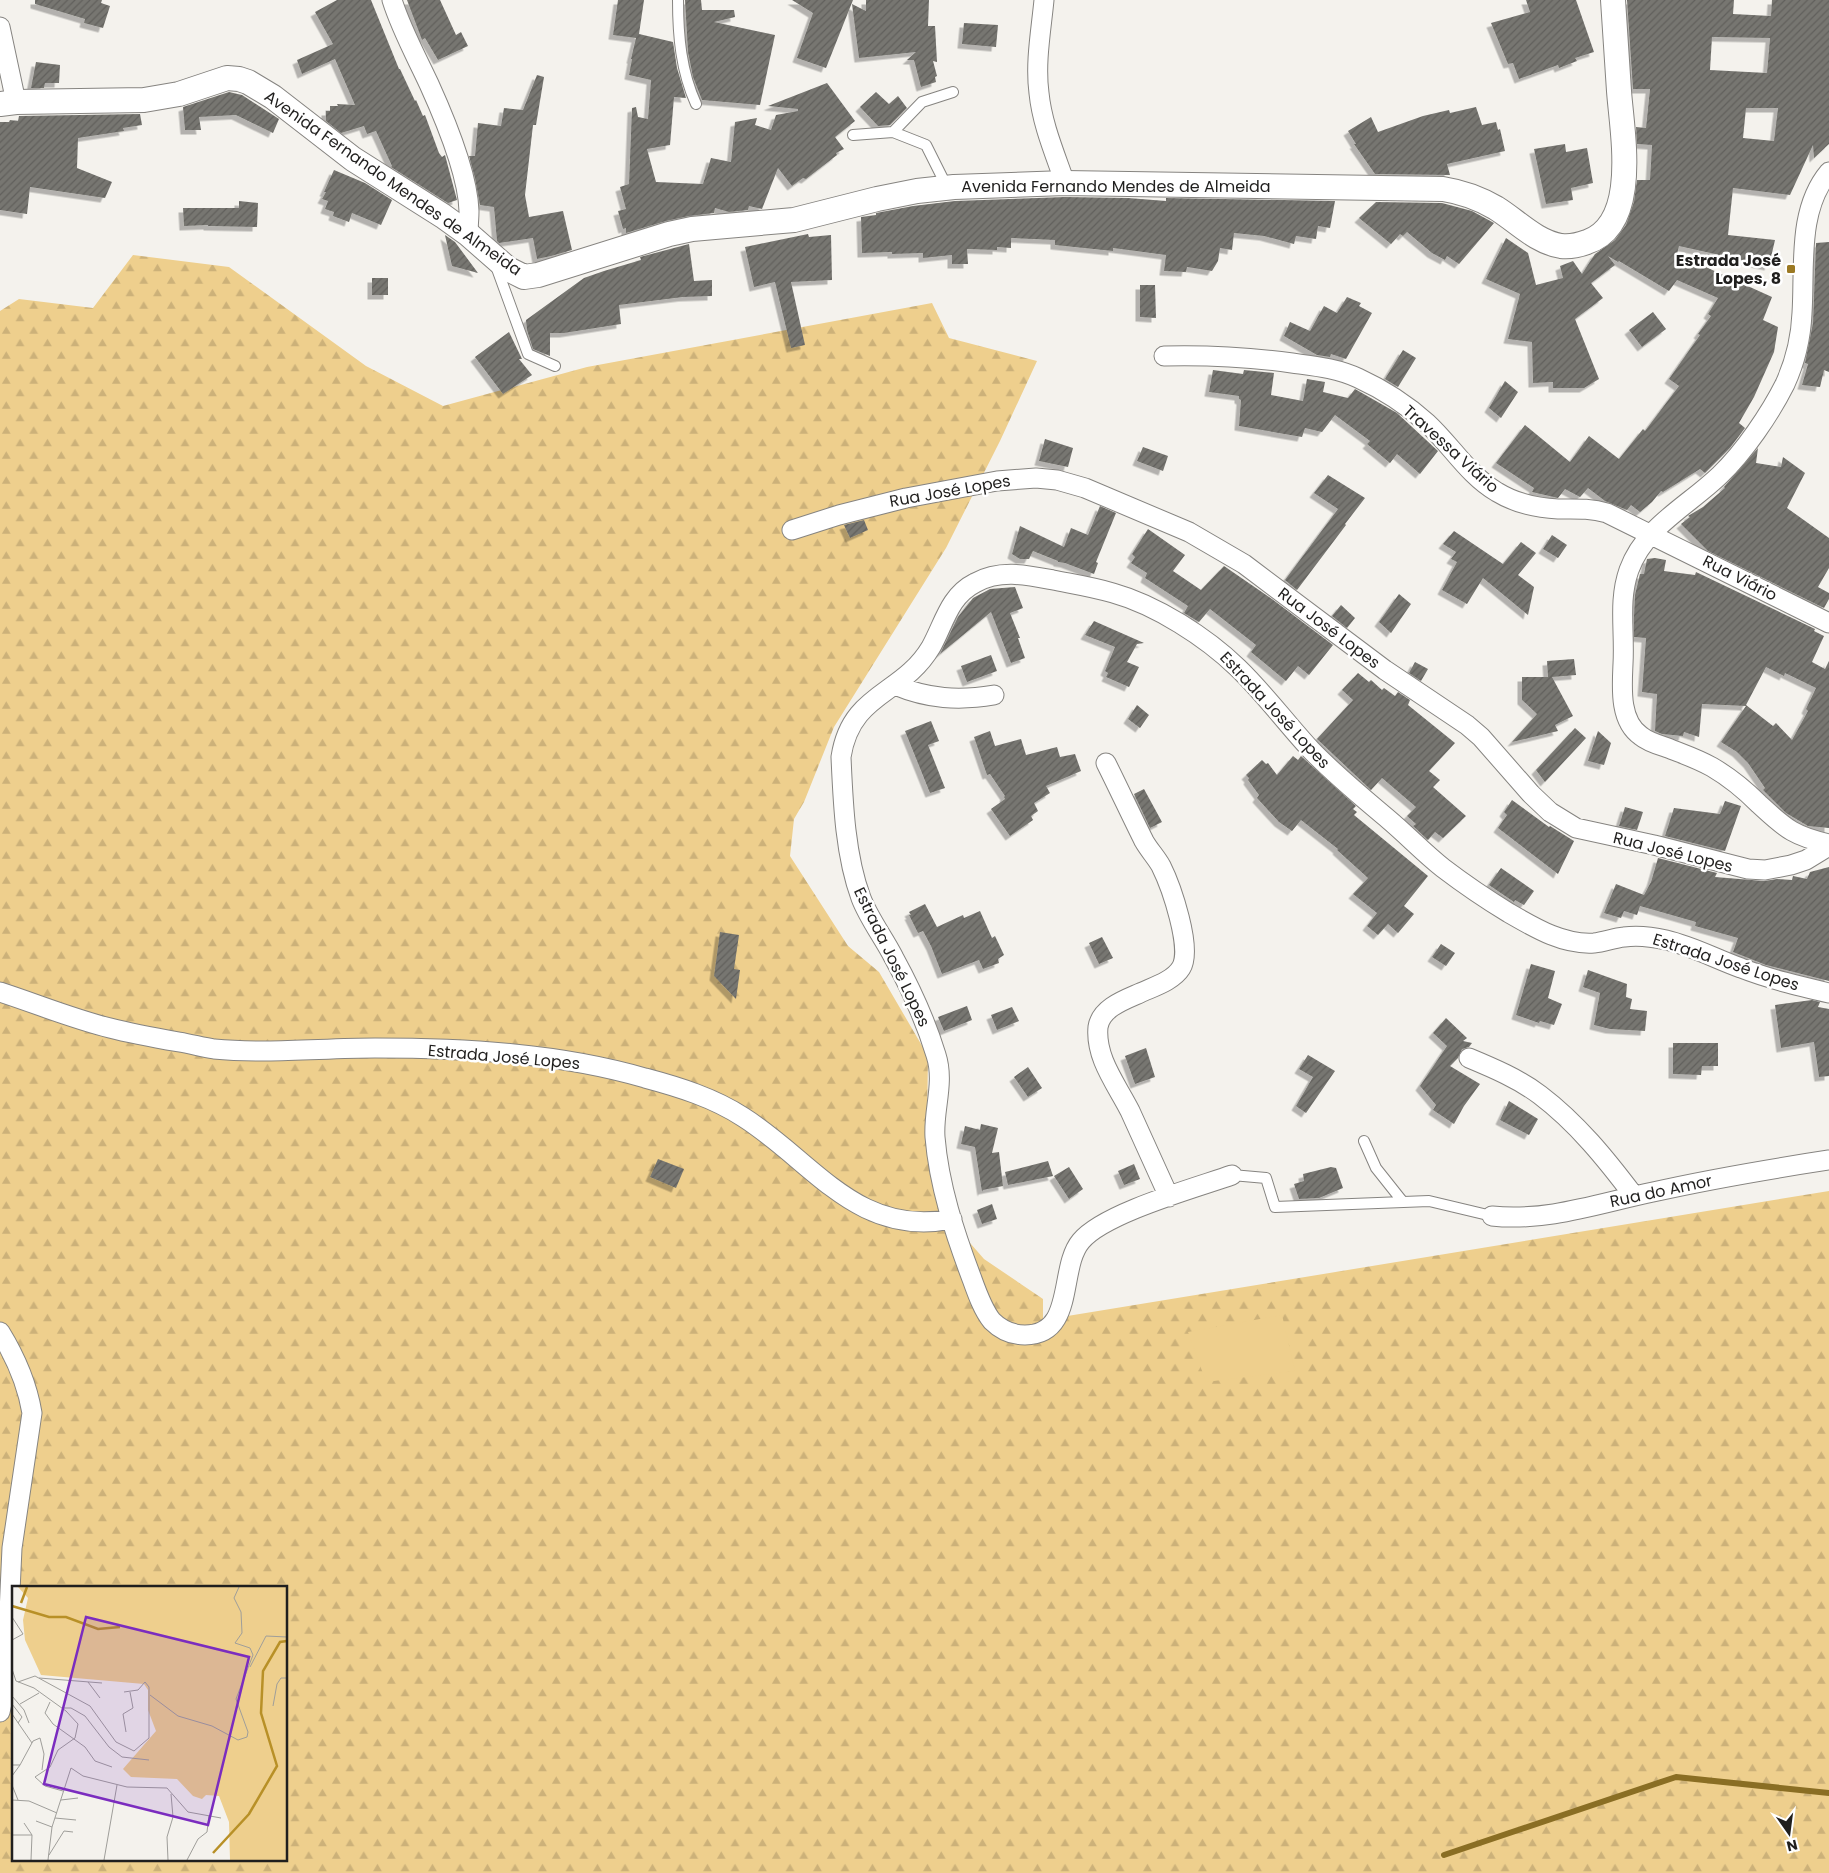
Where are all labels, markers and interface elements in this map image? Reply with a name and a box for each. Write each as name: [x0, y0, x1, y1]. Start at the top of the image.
street label: Avenida Fernando Mendes de Almeida: [260, 85, 526, 281]
street label: Avenida Fernando Mendes de Almeida: [961, 175, 1271, 198]
place label: Estrada José Lopes, 8: [1676, 249, 1781, 290]
marker: Estrada José Lopes, 8: [1785, 263, 1797, 275]
street label: Travessa Viário: [1398, 400, 1504, 498]
street label: Rua José Lopes: [888, 469, 1012, 513]
street label: Rua Viário: [1699, 549, 1781, 607]
street label: Rua José Lopes: [1273, 582, 1385, 674]
street label: Estrada José Lopes: [1215, 646, 1335, 774]
street label: Rua José Lopes: [1611, 826, 1735, 878]
street label: Estrada José Lopes: [848, 883, 936, 1031]
street label: Estrada José Lopes: [1650, 927, 1802, 997]
street label: Estrada José Lopes: [427, 1039, 581, 1075]
street label: Rua do Amor: [1608, 1169, 1714, 1213]
inset map: [12, 1586, 288, 1860]
north arrow: [1764, 1808, 1814, 1858]
text: N: [1785, 1835, 1800, 1857]

